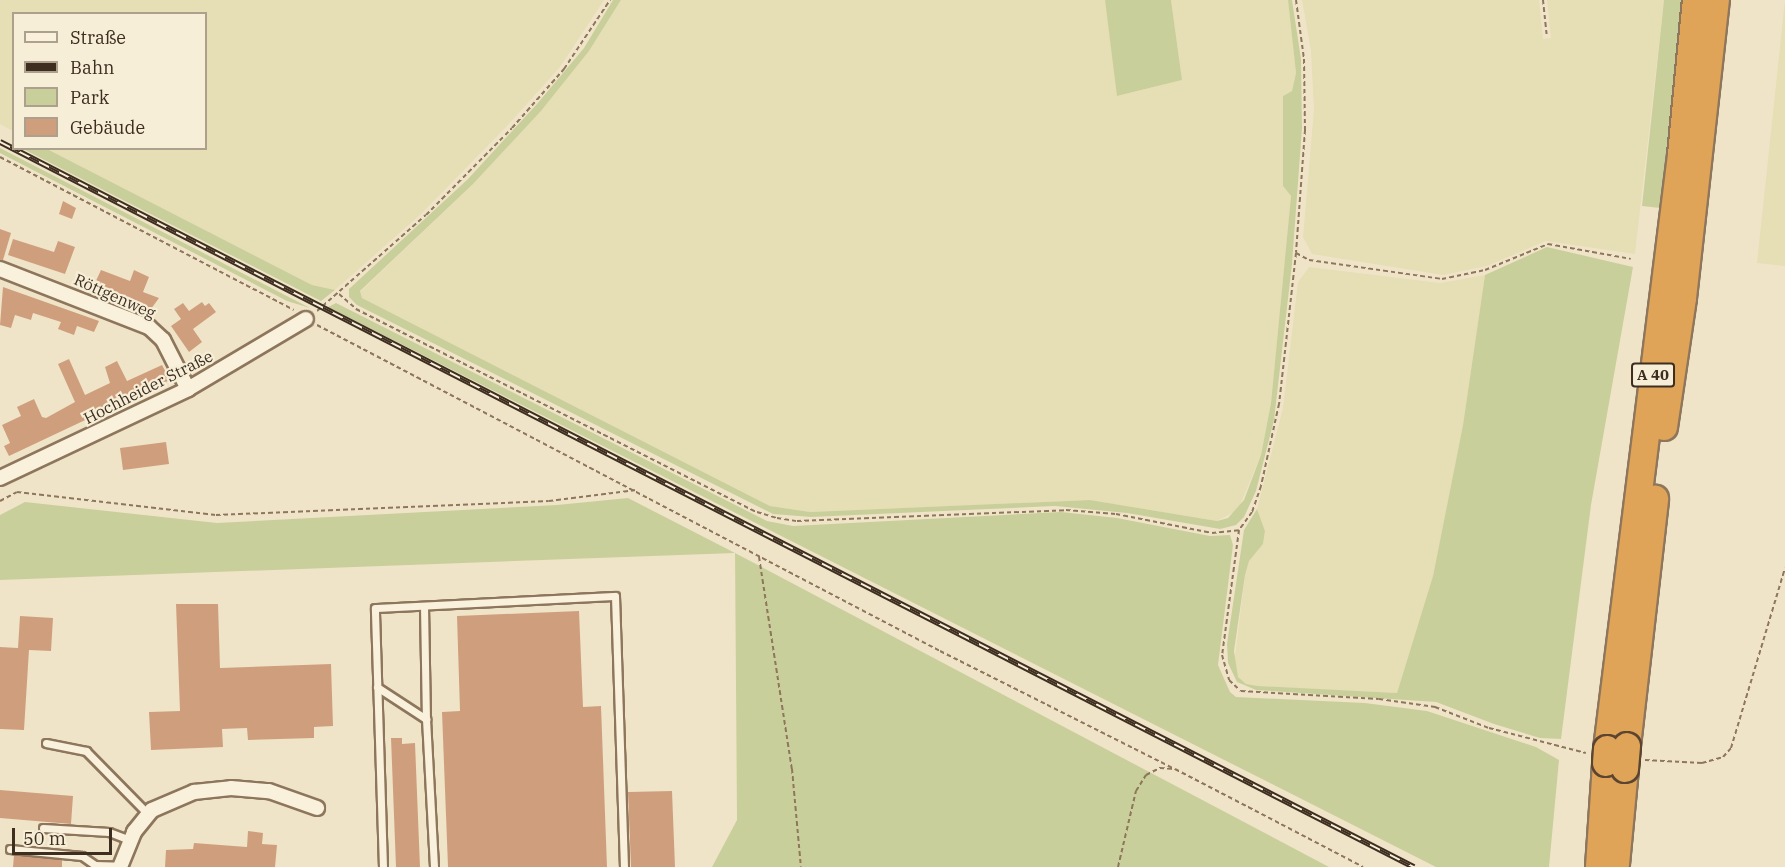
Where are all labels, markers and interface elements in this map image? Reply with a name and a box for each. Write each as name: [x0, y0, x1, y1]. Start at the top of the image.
legend: [12, 12, 207, 150]
text: Straße: [70, 26, 126, 49]
text: Bahn: [70, 56, 115, 79]
text: Park: [70, 86, 109, 109]
text: Gebäude: [70, 116, 145, 139]
street label: Röttgenweg: [71, 269, 159, 323]
street label: Hochheider Straße: [80, 346, 216, 428]
road number: A 40: [1630, 363, 1676, 387]
scale bar: [15, 816, 116, 854]
text: 50 m: [23, 827, 66, 850]

